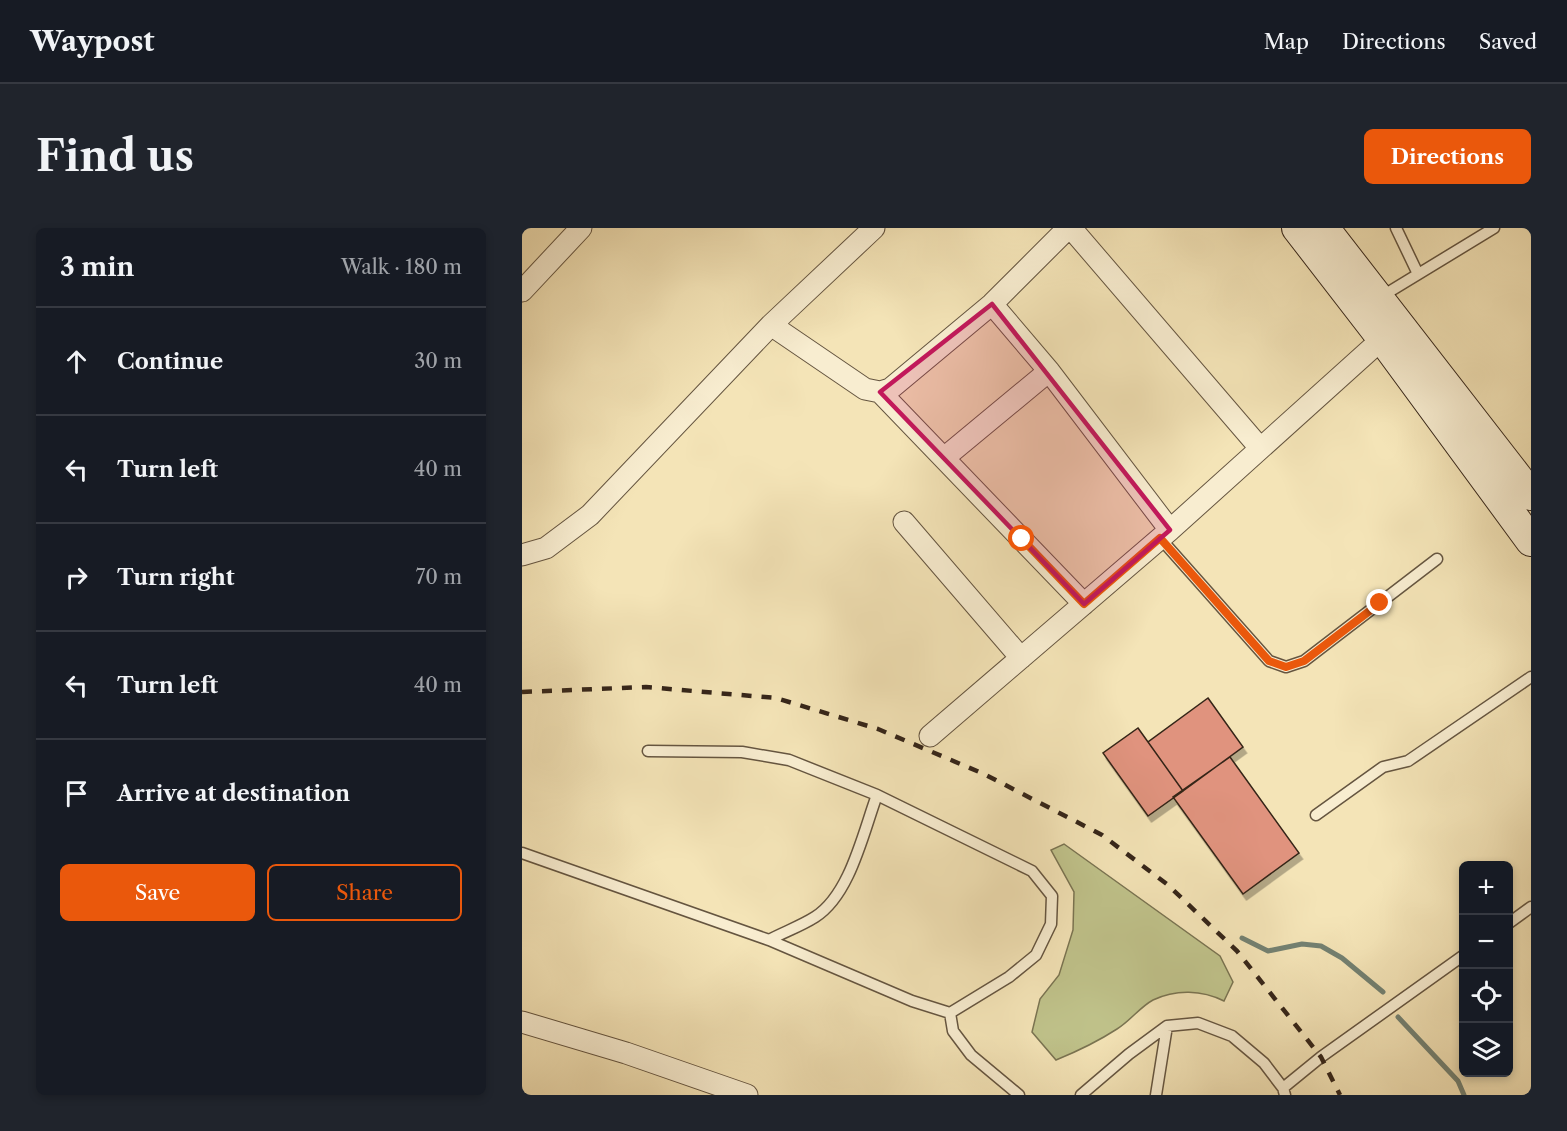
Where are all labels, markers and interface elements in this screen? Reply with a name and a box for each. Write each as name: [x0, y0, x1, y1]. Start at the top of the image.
text: Waypost: [30, 24, 154, 58]
text: Map: [1264, 29, 1309, 54]
text: Directions: [1342, 29, 1446, 54]
text: Saved: [1479, 29, 1537, 54]
button: Directions: [1364, 129, 1531, 184]
text: Find us: [36, 130, 194, 182]
text: 3 min: [60, 251, 134, 283]
text: Walk · 180 m: [341, 255, 462, 279]
icon: ahead: [60, 345, 93, 378]
text: Continue: [117, 348, 223, 375]
text: 30 m: [414, 349, 462, 373]
icon: left: [60, 453, 93, 486]
text: Turn left: [117, 456, 218, 483]
text: 40 m: [414, 457, 462, 481]
route start: [1008, 525, 1034, 551]
icon: right: [60, 561, 93, 594]
text: Turn right: [117, 564, 235, 591]
text: 70 m: [416, 565, 462, 589]
route end: [1366, 589, 1392, 615]
icon: left: [60, 669, 93, 702]
text: Turn left: [117, 672, 218, 699]
text: 40 m: [414, 673, 462, 697]
icon: arrive: [60, 777, 93, 810]
text: Arrive at destination: [117, 780, 350, 807]
map controls: [1459, 861, 1513, 1077]
button: +: [1459, 861, 1513, 915]
button: Save: [60, 864, 255, 921]
button: Share: [267, 864, 462, 921]
button: −: [1459, 915, 1513, 969]
button: locate: [1459, 969, 1513, 1023]
button: layers: [1459, 1023, 1513, 1077]

